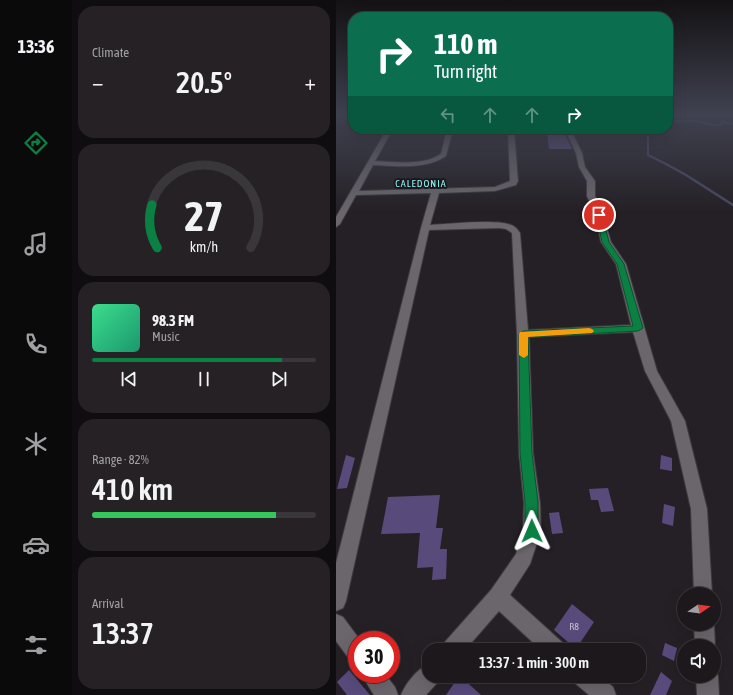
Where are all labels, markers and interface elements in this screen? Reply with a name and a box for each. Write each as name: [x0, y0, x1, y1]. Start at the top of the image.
icon: right: [368, 28, 420, 80]
text: 110 m: [434, 28, 497, 60]
text: 13:36: [17, 36, 55, 57]
text: Climate: [92, 45, 129, 60]
text: Turn right: [434, 61, 497, 82]
text: 20.5°: [176, 65, 232, 99]
text: −: [92, 69, 103, 95]
text: +: [305, 69, 316, 95]
icon: left: [437, 104, 459, 126]
icon: ahead: [479, 104, 501, 126]
icon: ahead: [521, 104, 543, 126]
icon: right: [563, 104, 585, 126]
icon: directions: [22, 129, 50, 157]
district label: CALEDONIA: [395, 178, 447, 189]
text: 27: [184, 191, 224, 239]
pin: [582, 198, 616, 232]
icon: arrive: [588, 204, 610, 226]
icon: music: [22, 230, 50, 258]
text: km/h: [190, 238, 218, 254]
text: 98.3 FM: [152, 312, 194, 329]
text: Music: [152, 329, 179, 344]
icon: phone: [22, 330, 50, 358]
icon: previous: [118, 368, 140, 390]
icon: pause: [193, 368, 215, 390]
icon: next: [268, 368, 290, 390]
icon: climate: [22, 430, 50, 458]
text: Range · 82%: [92, 452, 149, 467]
text: 410 km: [92, 472, 173, 506]
position arrow: [511, 510, 553, 552]
icon: car: [22, 531, 50, 559]
north arrow: [677, 587, 721, 631]
map controls: [677, 587, 721, 683]
text: Arrival: [92, 596, 124, 611]
text: 13:37: [92, 616, 154, 650]
house number: R8: [569, 621, 579, 632]
icon: filters: [22, 631, 50, 659]
speed limit sign: 30: [348, 631, 400, 683]
button: sound: [677, 639, 721, 683]
text: 13:37 · 1 min · 300 m: [479, 654, 589, 671]

